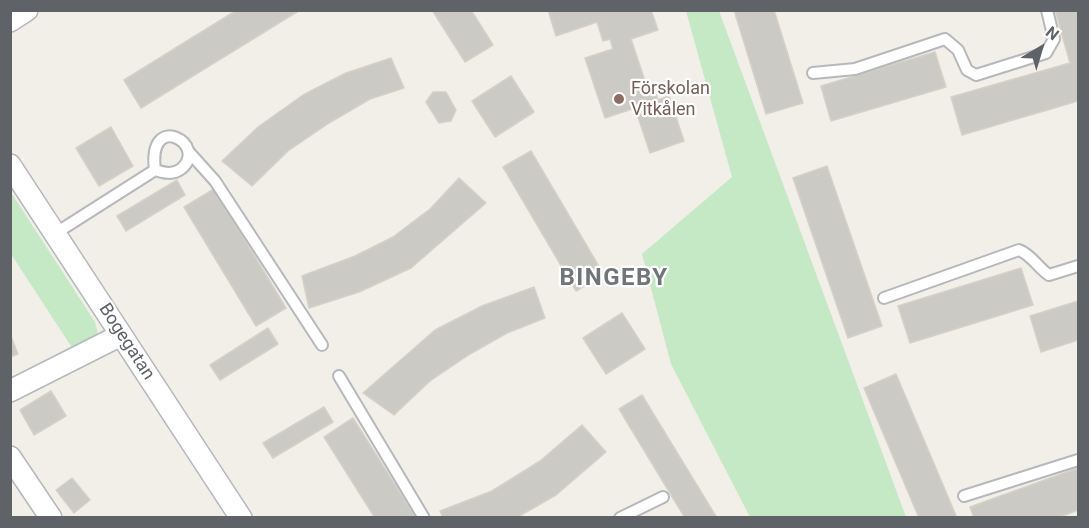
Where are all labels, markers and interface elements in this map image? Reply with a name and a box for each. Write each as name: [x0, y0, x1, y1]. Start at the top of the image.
north arrow: [1011, 18, 1071, 78]
text: N: [1042, 22, 1063, 44]
place label: Förskolan Vitkålen: [631, 78, 710, 121]
marker: Förskolan Vitkålen: [612, 92, 626, 106]
district label: BINGEBY: [559, 265, 669, 293]
street label: Bogegatan: [93, 300, 159, 384]

